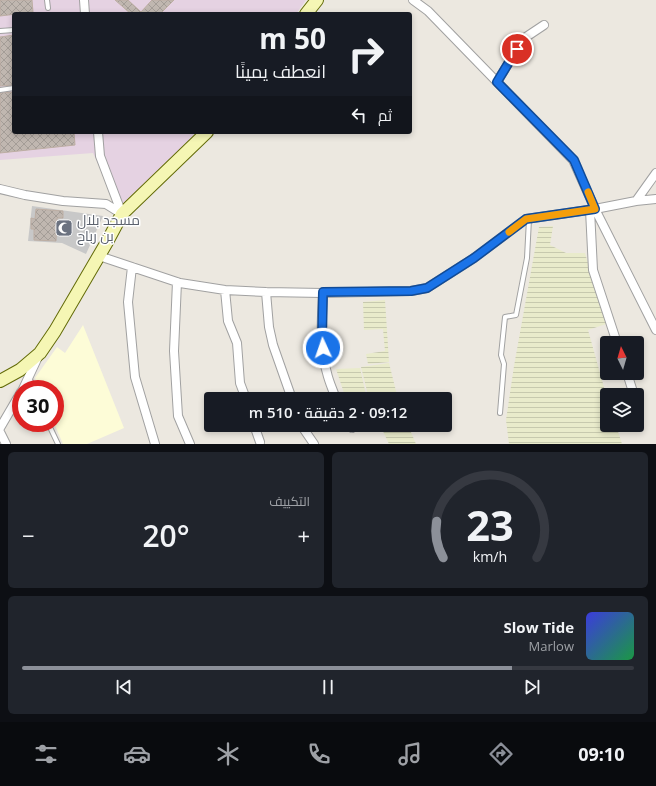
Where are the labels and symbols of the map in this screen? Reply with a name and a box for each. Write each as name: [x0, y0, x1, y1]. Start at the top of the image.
pin: [500, 32, 534, 66]
place label: مسجد بلال بن رباح: [77, 210, 140, 245]
mosque icon: مسجد بلال بن رباح: [54, 218, 74, 238]
position arrow: [302, 327, 344, 369]
north arrow: [600, 336, 644, 380]
speed limit sign: 30: [12, 380, 64, 432]

